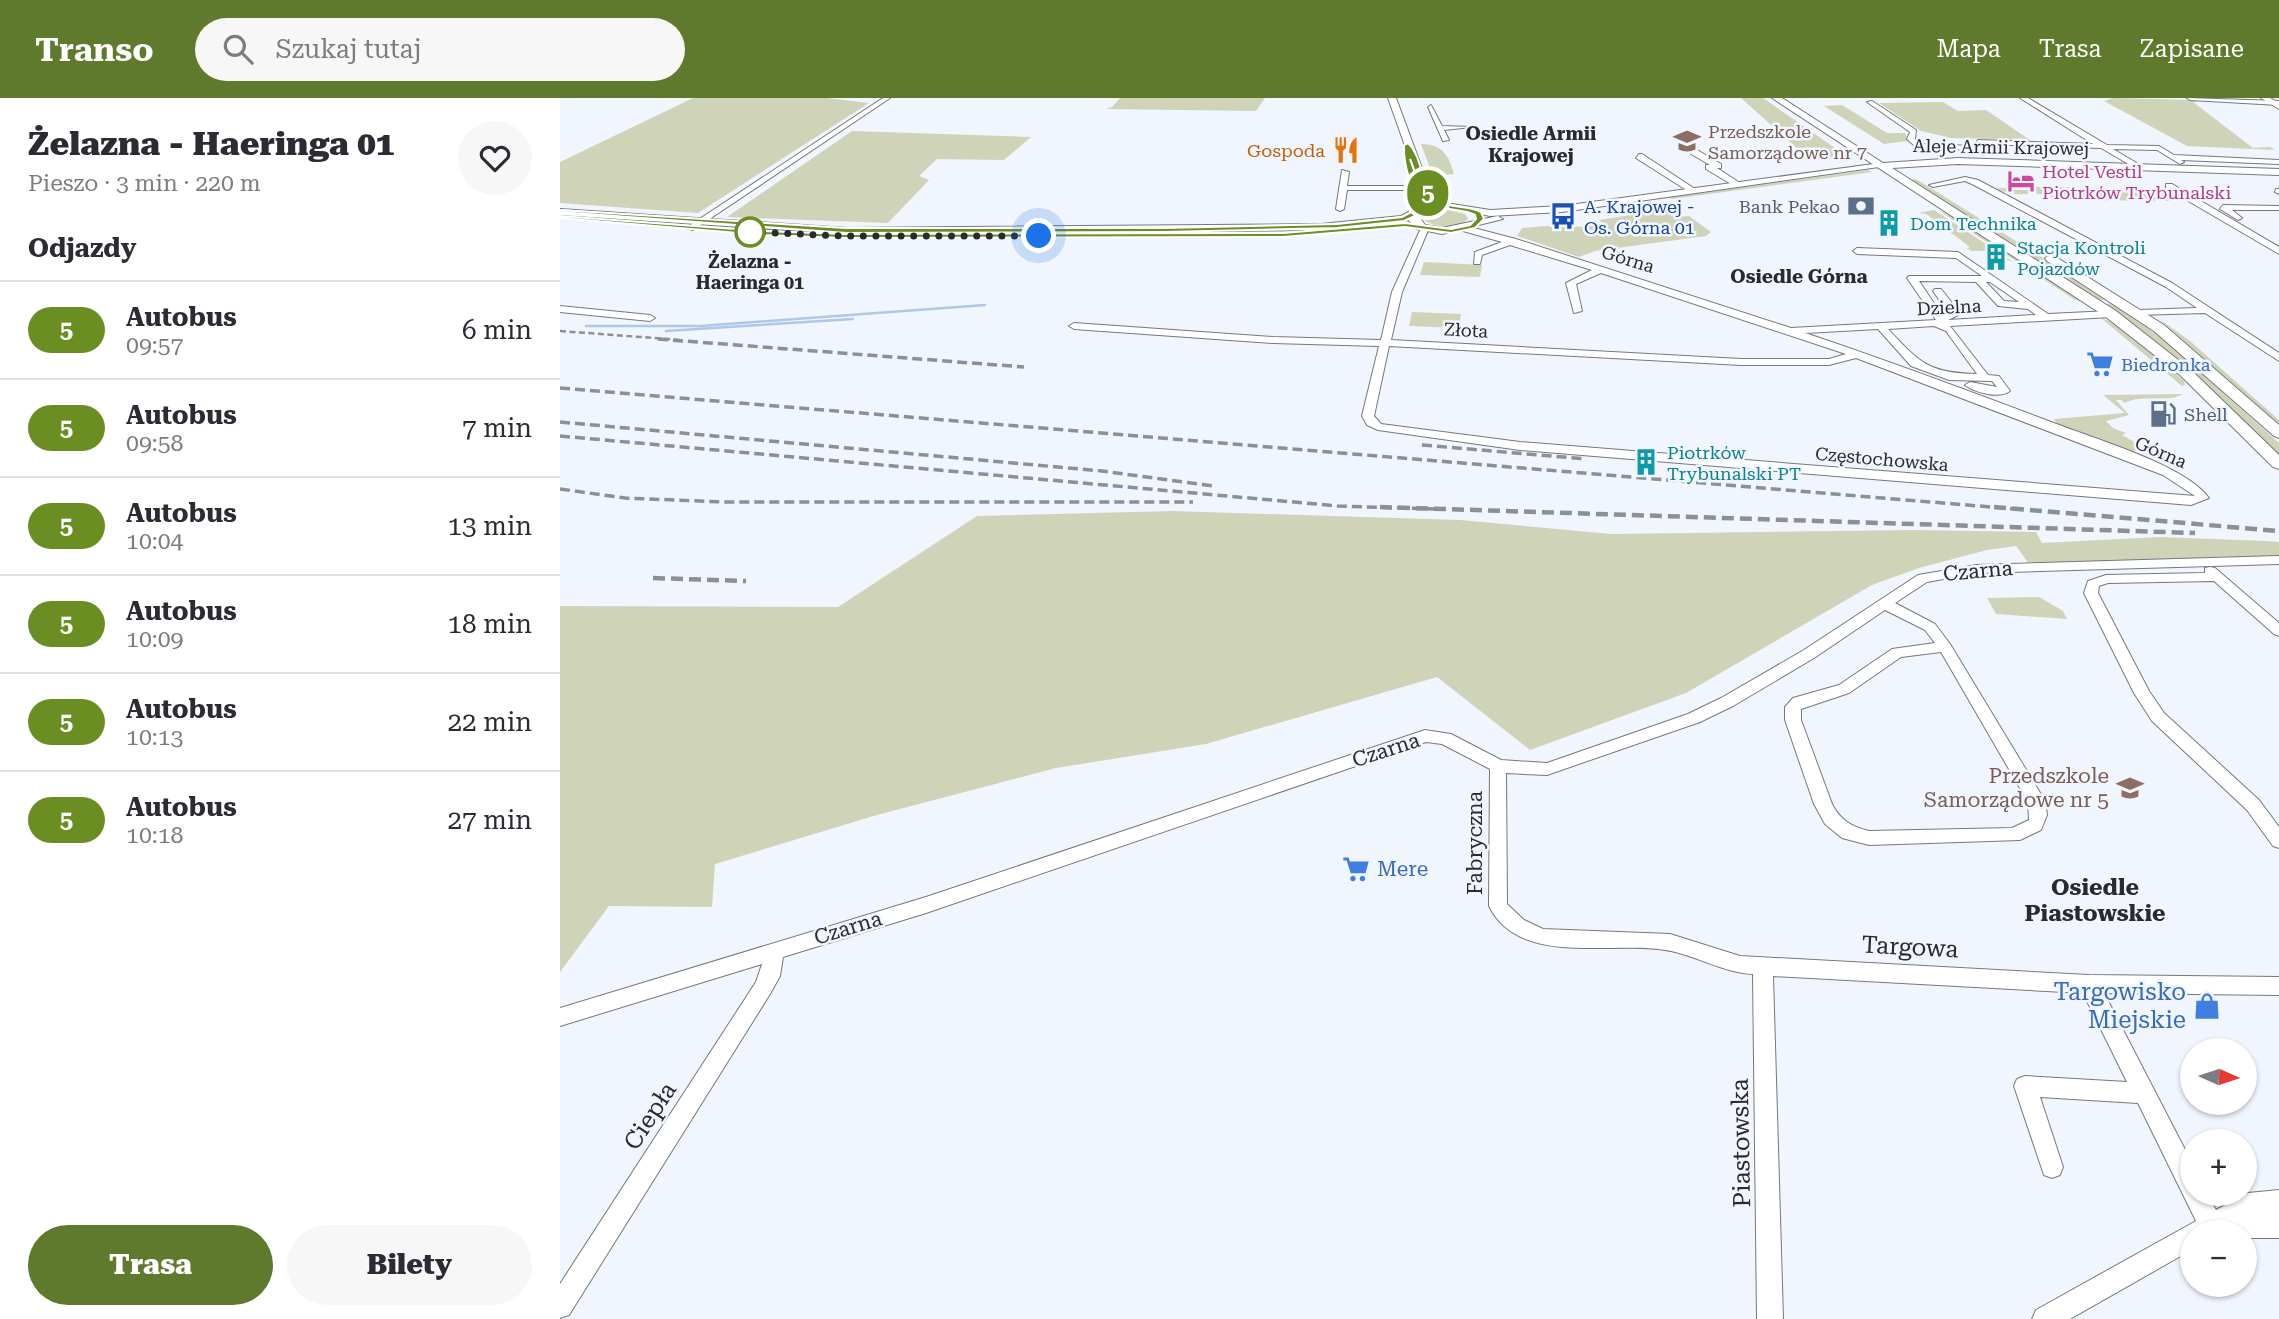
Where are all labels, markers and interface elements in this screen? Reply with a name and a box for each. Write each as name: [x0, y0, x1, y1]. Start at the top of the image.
search box: [195, 18, 685, 81]
text: Transo: [35, 30, 153, 69]
icon: search: [219, 30, 257, 68]
text: Szukaj tutaj: [275, 34, 421, 64]
text: Mapa: [1937, 35, 2001, 63]
text: Trasa: [2039, 35, 2101, 63]
text: Zapisane: [2139, 35, 2244, 63]
button: heart: [458, 121, 532, 195]
place label: Przedszkole Samorządowe nr 7: [1708, 121, 1867, 163]
district label: Osiedle Armii Krajowej: [1466, 122, 1596, 167]
text: Żelazna - Haeringa 01: [28, 124, 394, 163]
school or university icon: Przedszkole Samorządowe nr 7: [1672, 126, 1702, 156]
restaurant icon: Gospoda: [1331, 135, 1361, 165]
street label: Aleje Armii Krajowej: [1913, 135, 2089, 159]
place label: Gospoda: [1247, 140, 1325, 161]
place label: Hotel Vestil Piotrków Trybunalski: [2042, 161, 2232, 203]
hotel icon: Hotel Vestil Piotrków Trybunalski: [2006, 166, 2036, 196]
text: Pieszo · 3 min · 220 m: [28, 170, 261, 197]
line badge: 5: [1405, 170, 1451, 216]
text: 5: [1421, 179, 1435, 207]
bank icon: Bank Pekao: [1846, 191, 1876, 221]
place label: A. Krajowej - Os. Górna 01: [1584, 196, 1695, 238]
place label: Bank Pekao: [1739, 196, 1840, 217]
bus stop icon: A. Krajowej - Os. Górna 01: [1548, 201, 1578, 231]
building icon: Dom Technika: [1874, 208, 1904, 238]
place label: Dom Technika: [1910, 213, 2037, 234]
marker: Żelazna - Haeringa 01: [735, 217, 765, 247]
your location: [1021, 218, 1056, 253]
text: Odjazdy: [28, 233, 136, 263]
place label: Stacja Kontroli Pojazdów: [2017, 237, 2146, 279]
street label: Górna: [1599, 241, 1657, 277]
building icon: Stacja Kontroli Pojazdów: [1981, 242, 2011, 272]
place label: Żelazna - Haeringa 01: [696, 250, 804, 293]
district label: Osiedle Górna: [1730, 265, 1868, 288]
street label: Dzielna: [1916, 295, 1982, 319]
text: Autobus: [126, 302, 237, 332]
text: 6 min: [462, 315, 532, 345]
text: 5: [60, 316, 73, 344]
street label: Złota: [1443, 318, 1489, 342]
text: 09:57: [126, 332, 183, 359]
supermarket icon: Biedronka: [2085, 349, 2115, 379]
place label: Biedronka: [2121, 354, 2211, 375]
fuel station icon: Shell: [2148, 399, 2178, 429]
text: Autobus: [126, 400, 237, 430]
place label: Shell: [2184, 404, 2228, 425]
text: 7 min: [462, 413, 532, 443]
text: 5: [60, 414, 73, 442]
text: 09:58: [126, 430, 183, 457]
street label: Górna: [2132, 432, 2190, 472]
place label: Piotrków Trybunalski PT: [1667, 442, 1801, 484]
street label: Częstochowska: [1815, 443, 1950, 475]
building icon: Piotrków Trybunalski PT: [1631, 447, 1661, 477]
text: Autobus: [126, 498, 237, 528]
text: 13 min: [448, 511, 532, 541]
text: 5: [60, 512, 73, 540]
text: 10:04: [126, 528, 183, 555]
street label: Czarna: [1942, 556, 2014, 586]
text: Autobus: [126, 596, 237, 626]
text: 18 min: [448, 609, 532, 639]
text: 5: [60, 610, 73, 638]
text: 10:09: [126, 626, 183, 653]
text: Autobus: [126, 694, 237, 724]
text: 22 min: [448, 707, 532, 737]
text: 5: [60, 708, 73, 736]
text: 10:13: [126, 724, 183, 751]
street label: Czarna: [1349, 728, 1424, 772]
place label: Przedszkole Samorządowe nr 5: [1924, 764, 2109, 812]
school or university icon: Przedszkole Samorządowe nr 5: [2115, 773, 2145, 803]
street label: Fabryczna: [1463, 790, 1487, 895]
text: Autobus: [126, 792, 237, 822]
text: 27 min: [448, 805, 532, 835]
text: 5: [60, 806, 73, 834]
text: 10:18: [126, 822, 183, 849]
supermarket icon: Mere: [1341, 854, 1371, 884]
place label: Mere: [1377, 857, 1428, 881]
district label: Osiedle Piastowskie: [2024, 874, 2166, 927]
street label: Czarna: [811, 906, 886, 950]
street label: Targowa: [1861, 930, 1959, 964]
place label: Targowisko Miejskie: [2053, 978, 2186, 1034]
shop icon: Targowisko Miejskie: [2192, 991, 2222, 1021]
north arrow: [2180, 1038, 2258, 1115]
map controls: [2180, 1038, 2257, 1297]
street label: Ciepła: [618, 1077, 682, 1155]
street label: Piastowska: [1726, 1078, 1756, 1208]
button: +: [2180, 1129, 2257, 1206]
button: −: [2180, 1220, 2257, 1297]
button: Trasa: [28, 1225, 273, 1305]
button: Bilety: [287, 1225, 532, 1305]

